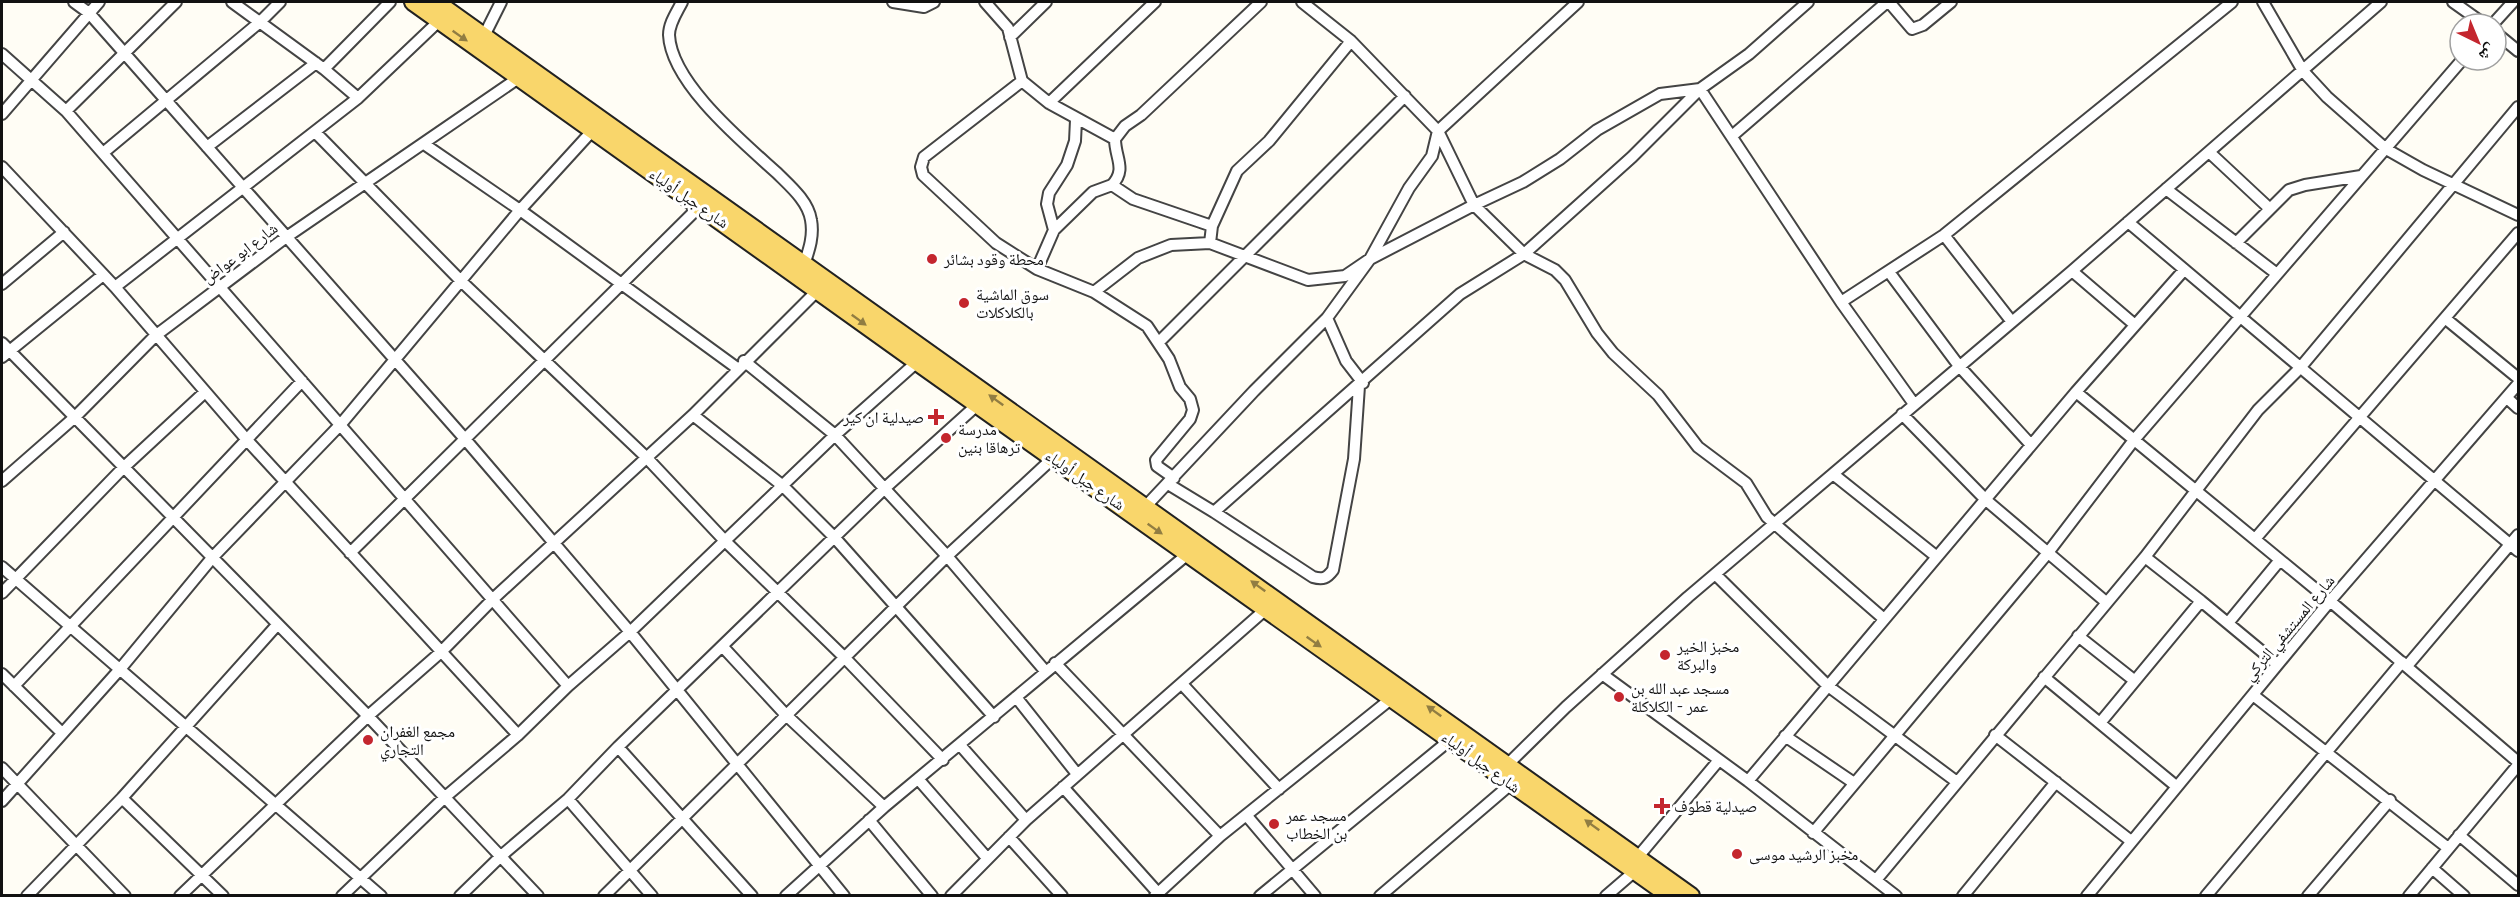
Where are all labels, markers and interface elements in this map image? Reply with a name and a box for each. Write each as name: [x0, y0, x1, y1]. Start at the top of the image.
north arrow: [2448, 12, 2508, 72]
one-way arrow: [452, 30, 468, 42]
text: ش: [2475, 40, 2501, 65]
street label: شارع جبل أولياء: [645, 164, 732, 233]
street label: شارع ابو عواض: [199, 219, 282, 288]
place label: محطة وقود بشائر: [943, 250, 1044, 269]
marker: محطة وقود بشائر: [925, 252, 939, 266]
place label: سوق الماشية بالكلاكلات: [976, 285, 1049, 322]
marker: سوق الماشية بالكلاكلات: [957, 296, 971, 310]
one-way arrow: [851, 313, 866, 325]
one-way arrow: [989, 394, 1005, 406]
place label: صيدلية ان كير: [842, 408, 924, 428]
marker: صيدلية ان كير: [929, 410, 943, 424]
place label: مدرسة ترهاقا بنين: [958, 420, 1021, 458]
marker: مدرسة ترهاقا بنين: [939, 431, 953, 445]
street label: شارع جبل أولياء: [1041, 446, 1128, 515]
one-way arrow: [1147, 523, 1163, 534]
street label: شارع المستشفي التركي: [2239, 571, 2341, 687]
one-way arrow: [1250, 580, 1266, 592]
one-way arrow: [1306, 636, 1321, 648]
place label: مخبز الخير والبركة: [1676, 637, 1739, 674]
marker: مخبز الخير والبركة: [1658, 648, 1672, 662]
place label: مسجد عبد الله بن عمر - الكلاكلة: [1631, 679, 1729, 716]
marker: مسجد عبد الله بن عمر - الكلاكلة: [1612, 690, 1626, 704]
one-way arrow: [1426, 705, 1442, 717]
place label: مجمع الغفران التجاري: [380, 722, 455, 762]
street label: شارع جبل أولياء: [1437, 727, 1524, 798]
marker: مجمع الغفران التجاري: [361, 733, 375, 747]
place label: صيدلية قطوف: [1674, 797, 1757, 816]
marker: صيدلية قطوف: [1655, 799, 1669, 813]
place label: مسجد عمر بن الخطاب: [1285, 806, 1347, 844]
marker: مسجد عمر بن الخطاب: [1267, 817, 1281, 831]
one-way arrow: [1585, 819, 1601, 831]
place label: مخبز الرشيد موسى: [1749, 845, 1858, 865]
marker: مخبز الرشيد موسى: [1730, 847, 1744, 861]

